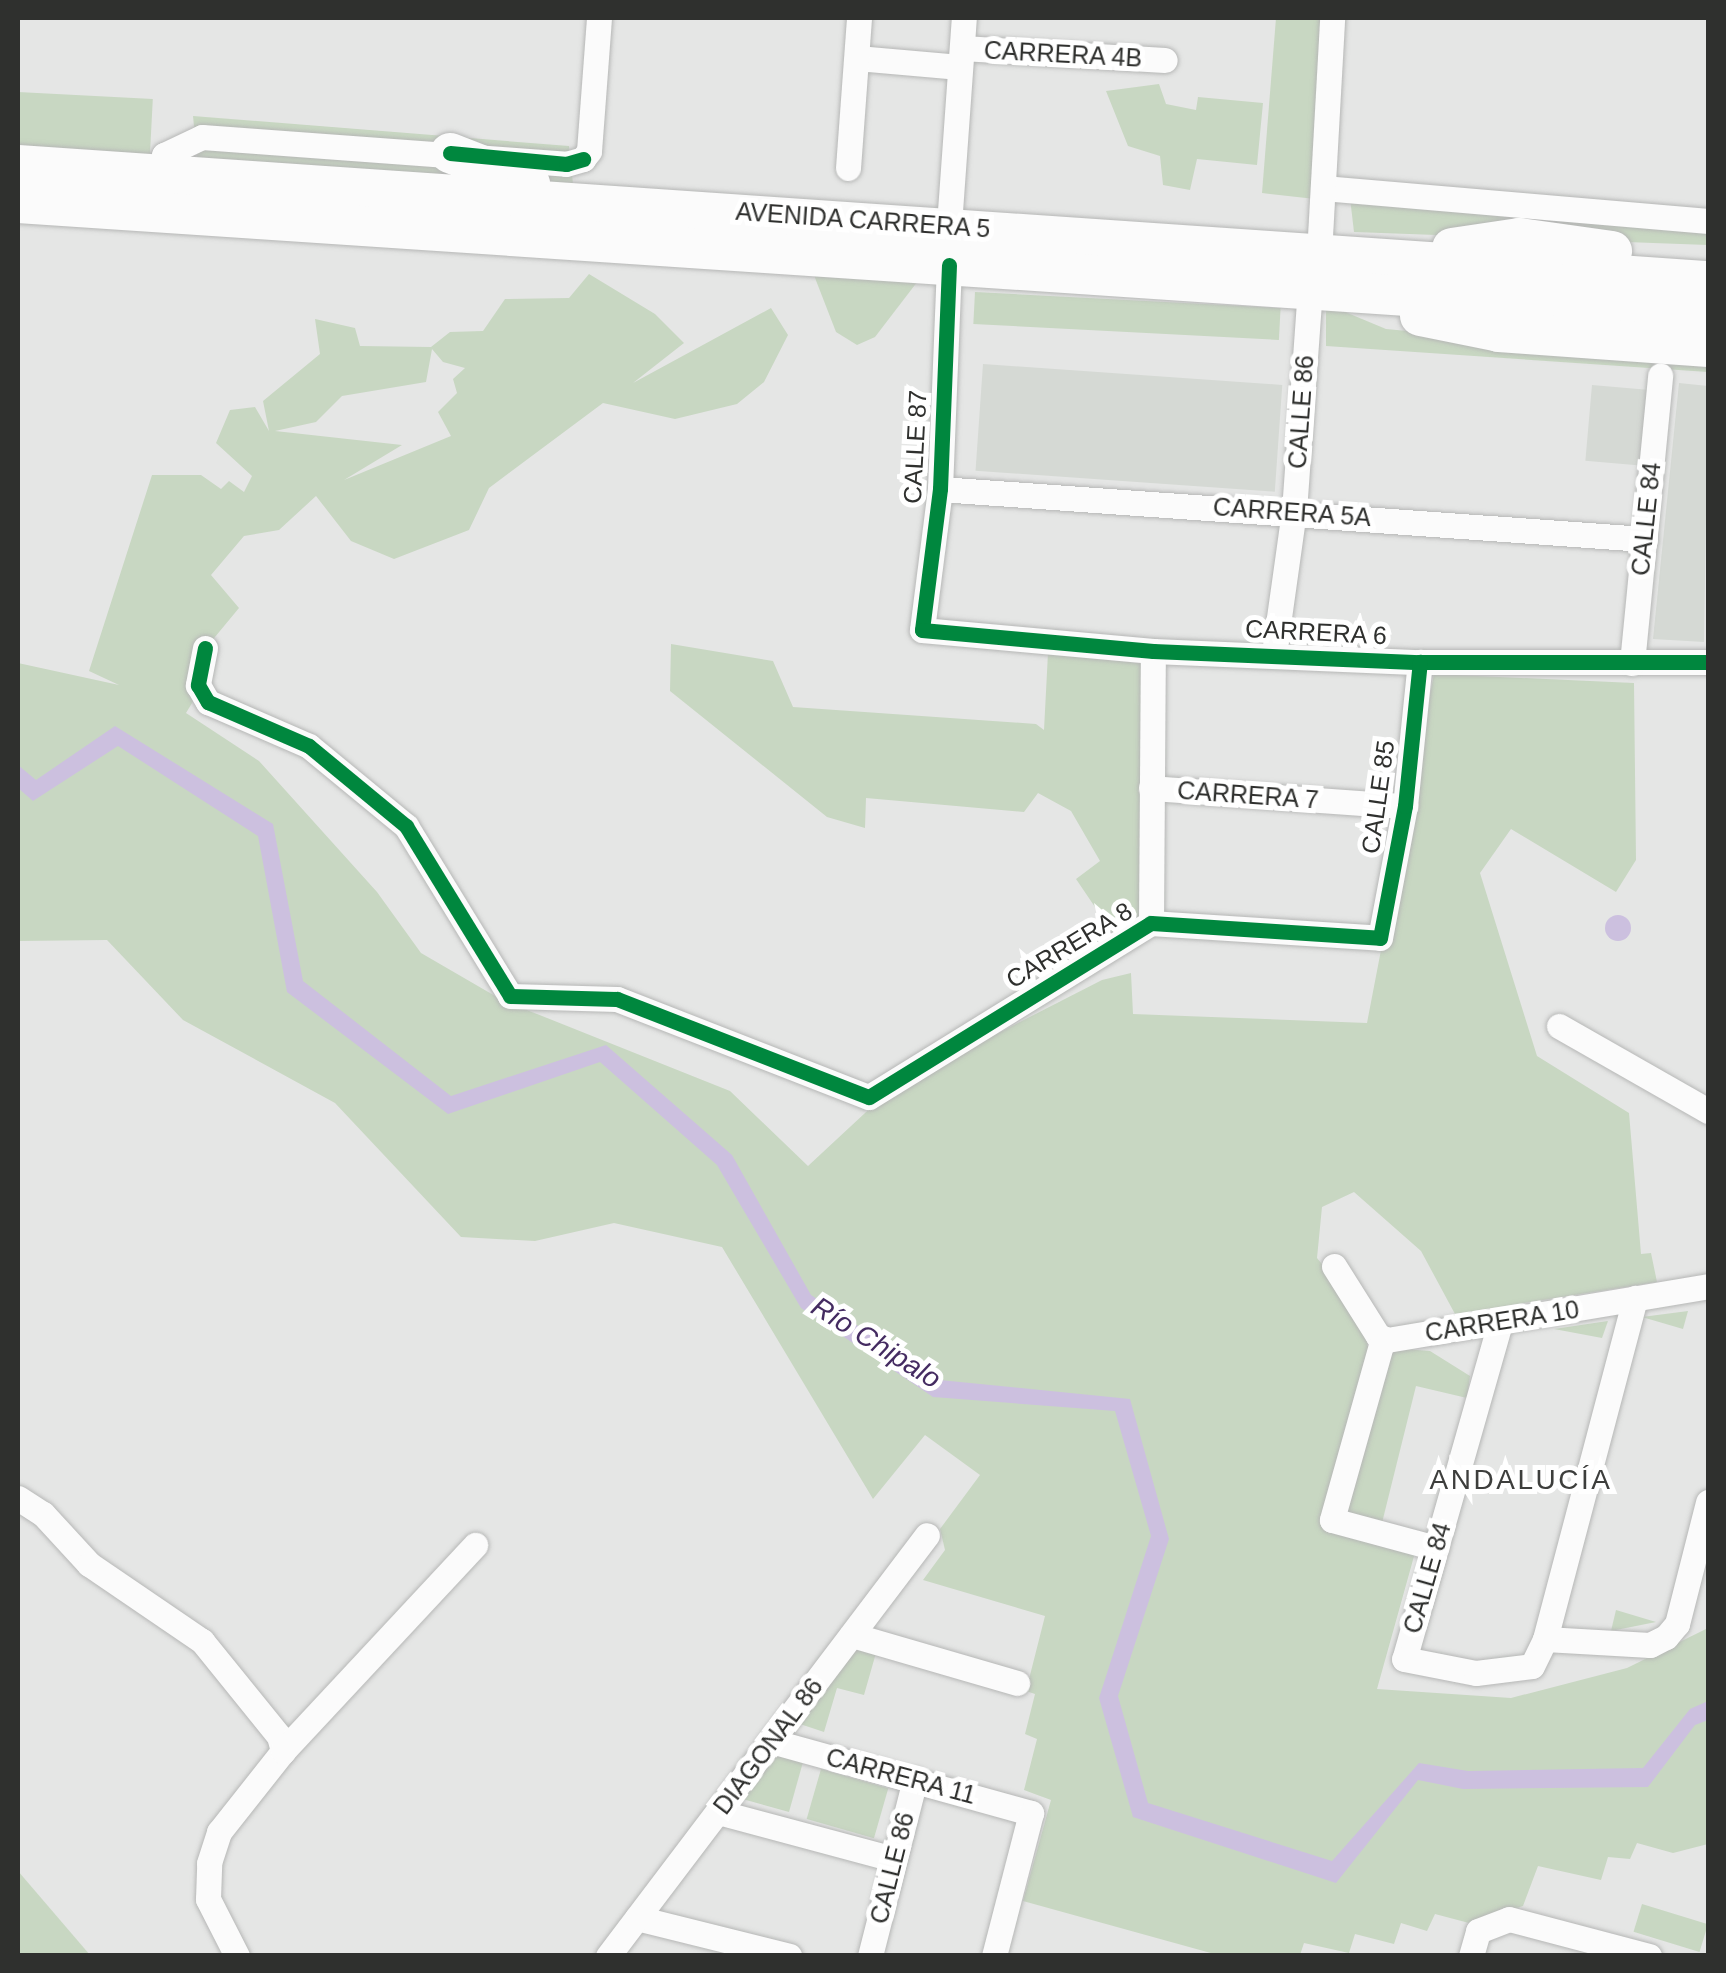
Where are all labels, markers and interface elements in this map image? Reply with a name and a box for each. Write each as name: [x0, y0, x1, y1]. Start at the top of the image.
street label: CARRERA 4B: [982, 35, 1144, 73]
street label: AVENIDA CARRERA 5: [733, 196, 993, 244]
street label: CALLE 86: [1282, 354, 1320, 470]
street label: CALLE 87: [897, 389, 933, 505]
street label: CALLE 84: [1625, 461, 1667, 577]
street label: CARRERA 5A: [1211, 491, 1373, 533]
street label: CARRERA 6: [1244, 613, 1388, 651]
street label: CALLE 85: [1355, 738, 1401, 856]
street label: CARRERA 7: [1176, 775, 1320, 815]
street label: CARRERA 8: [1000, 895, 1138, 995]
water label: Río Chipalo: [805, 1290, 947, 1396]
street label: CARRERA 10: [1422, 1294, 1582, 1348]
district label: ANDALUCÍA: [1430, 1463, 1612, 1497]
street label: CALLE 84: [1397, 1519, 1457, 1637]
street label: DIAGONAL 86: [707, 1672, 829, 1820]
street label: CARRERA 11: [822, 1741, 980, 1811]
street label: CALLE 86: [864, 1809, 920, 1927]

